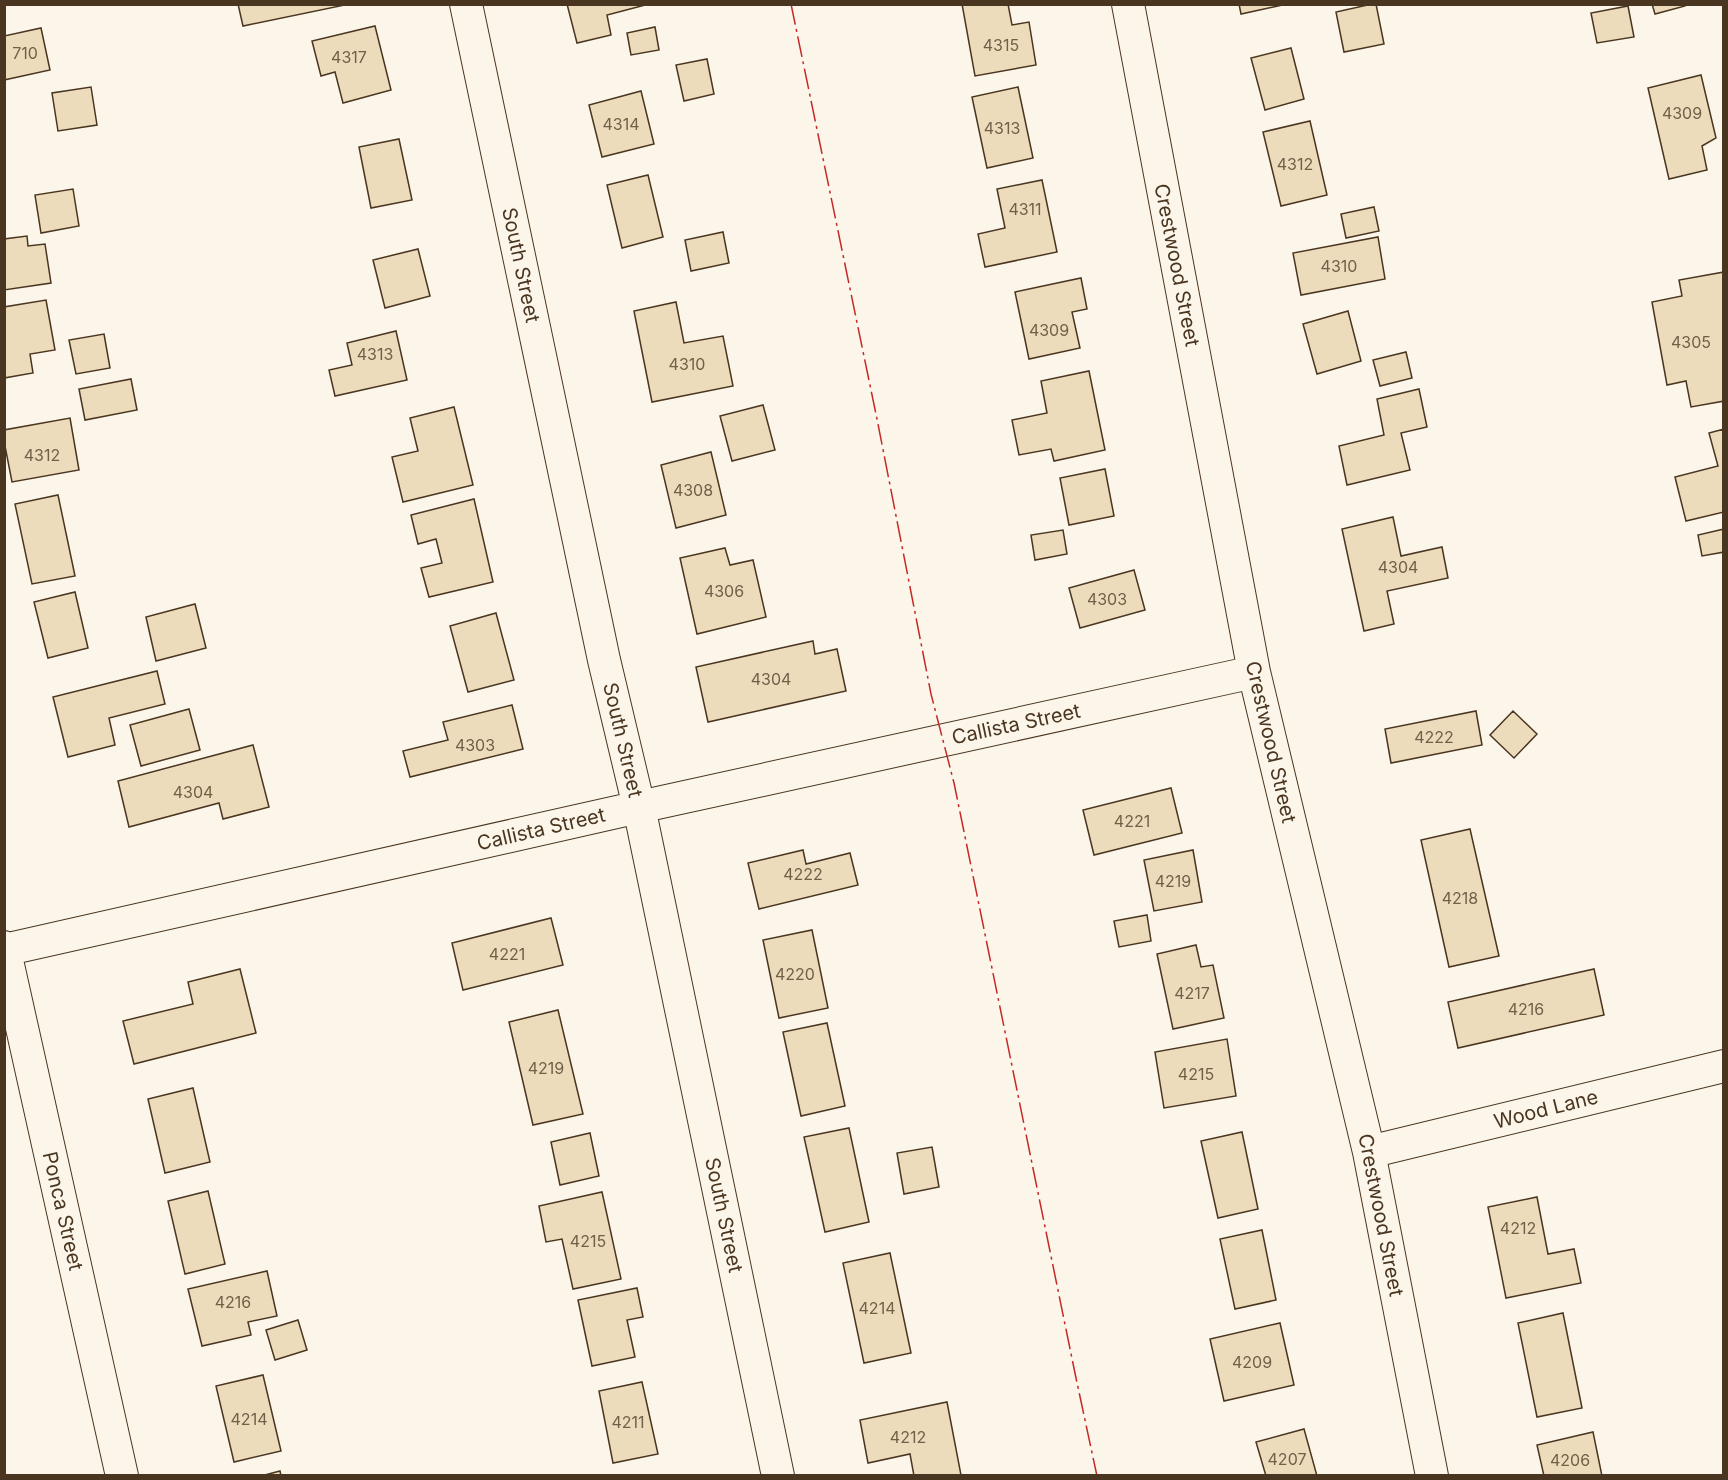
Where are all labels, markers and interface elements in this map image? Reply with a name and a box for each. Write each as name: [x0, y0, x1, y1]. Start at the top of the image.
house number: 4315: [983, 35, 1019, 55]
house number: 710: [12, 43, 38, 63]
house number: 4317: [331, 47, 367, 67]
house number: 4309: [1662, 103, 1702, 123]
house number: 4314: [602, 114, 640, 134]
house number: 4313: [984, 118, 1020, 138]
house number: 4312: [1277, 154, 1313, 174]
street label: Crestwood Street: [1149, 182, 1205, 349]
house number: 4311: [1008, 199, 1042, 219]
street label: South Street: [497, 205, 545, 325]
house number: 4310: [1321, 256, 1357, 276]
house number: 4309: [1029, 320, 1069, 340]
house number: 4305: [1671, 332, 1711, 352]
house number: 4313: [357, 344, 393, 364]
house number: 4310: [669, 354, 705, 374]
house number: 4312: [24, 445, 60, 465]
house number: 4308: [673, 480, 713, 500]
house number: 4304: [1378, 557, 1418, 577]
house number: 4306: [704, 581, 744, 601]
house number: 4303: [1087, 589, 1127, 609]
street label: Crestwood Street: [1241, 659, 1301, 826]
house number: 4304: [751, 669, 791, 689]
street label: South Street: [598, 680, 648, 800]
street label: Callista Street: [950, 699, 1083, 749]
house number: 4222: [1414, 727, 1454, 747]
house number: 4303: [455, 735, 495, 755]
house number: 4304: [173, 782, 213, 802]
street label: Callista Street: [475, 802, 608, 855]
house number: 4221: [1114, 811, 1150, 831]
house number: 4222: [783, 864, 823, 884]
house number: 4219: [1155, 871, 1191, 891]
house number: 4218: [1442, 888, 1478, 908]
house number: 4221: [489, 944, 525, 964]
house number: 4220: [775, 964, 815, 984]
house number: 4217: [1174, 983, 1210, 1003]
house number: 4216: [1508, 999, 1544, 1019]
house number: 4219: [528, 1058, 564, 1078]
house number: 4215: [1178, 1064, 1214, 1084]
street label: Wood Lane: [1491, 1084, 1601, 1134]
street label: Crestwood Street: [1353, 1132, 1409, 1299]
street label: Ponca Street: [38, 1149, 88, 1273]
street label: South Street: [700, 1155, 748, 1275]
house number: 4212: [1500, 1218, 1536, 1238]
house number: 4215: [570, 1231, 606, 1251]
house number: 4216: [215, 1292, 251, 1312]
house number: 4214: [859, 1298, 895, 1318]
house number: 4209: [1232, 1352, 1272, 1372]
house number: 4214: [231, 1409, 267, 1429]
house number: 4211: [611, 1412, 645, 1432]
house number: 4212: [890, 1427, 926, 1447]
house number: 4207: [1268, 1449, 1306, 1469]
house number: 4206: [1550, 1450, 1590, 1470]

